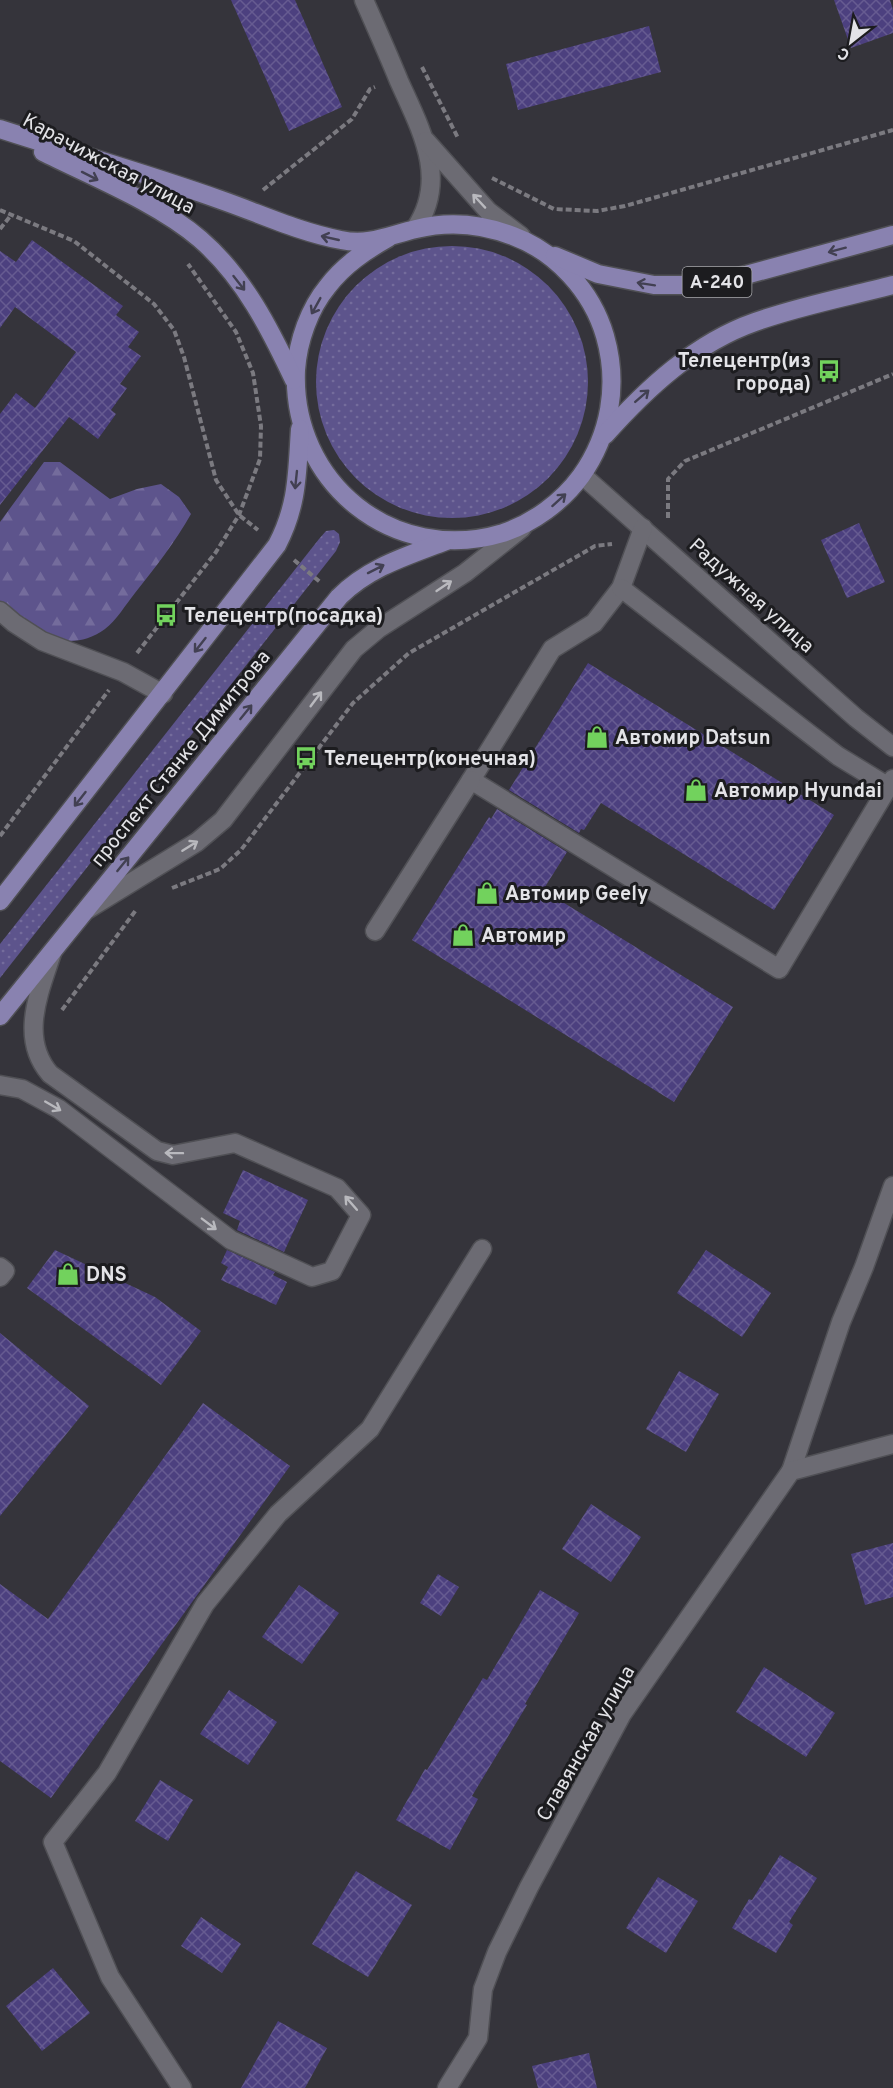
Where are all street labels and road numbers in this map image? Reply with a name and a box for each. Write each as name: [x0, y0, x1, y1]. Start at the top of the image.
street label: Карачижская улица: [17, 108, 199, 221]
road number: А-240: [682, 267, 752, 297]
street label: Радужная улица: [683, 533, 819, 660]
street label: проспект Станке Димитрова: [86, 645, 277, 873]
street label: Славянская улица: [532, 1661, 642, 1827]

